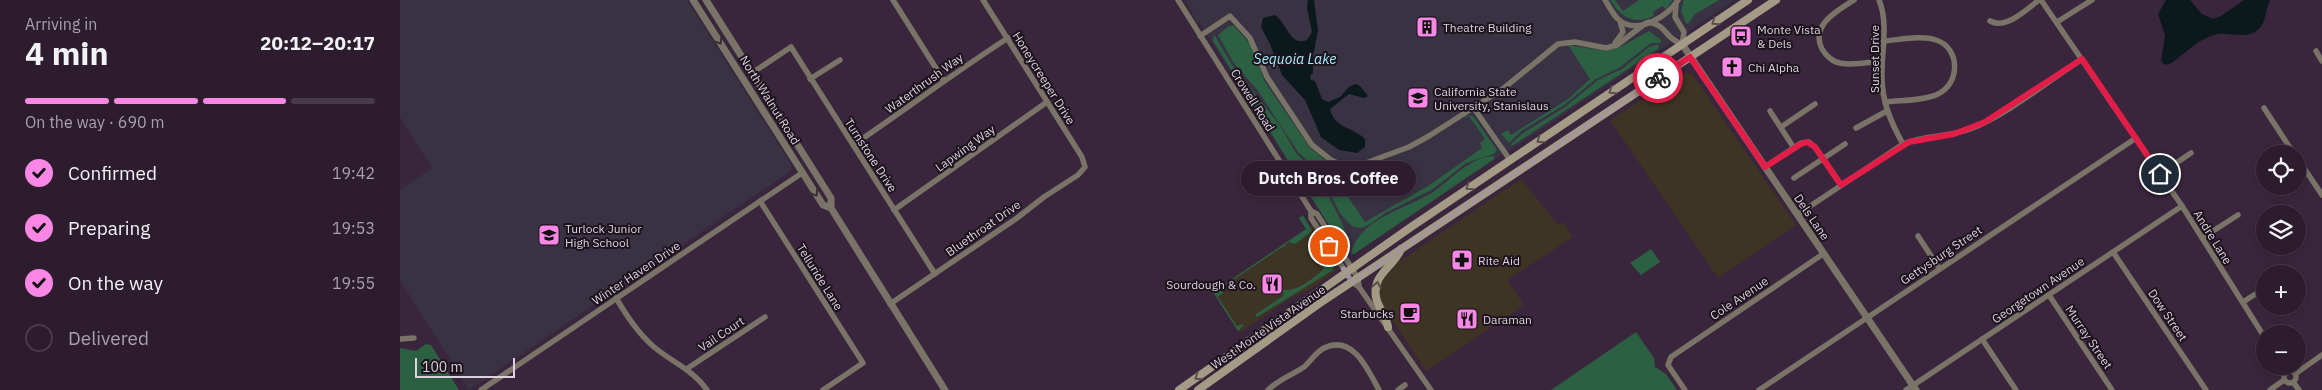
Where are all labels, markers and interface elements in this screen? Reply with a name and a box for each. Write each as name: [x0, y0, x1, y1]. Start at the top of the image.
text: Arriving in: [25, 14, 97, 34]
building icon: Theatre Building: [1415, 15, 1439, 39]
one-way arrow: [1711, 16, 1721, 25]
place label: Theatre Building: [1443, 20, 1532, 35]
place label: Monte Vista & Dels: [1757, 22, 1821, 51]
bus stop icon: Monte Vista & Dels: [1729, 24, 1753, 48]
street label: Sunset Drive: [1867, 25, 1882, 93]
street label: Honeycreeper Drive: [1009, 29, 1079, 128]
text: 20:12–20:17: [260, 31, 375, 55]
text: 4 min: [25, 32, 109, 74]
one-way arrow: [713, 36, 723, 45]
street label: Waterthrush Way: [882, 50, 966, 116]
water label: Sequoia Lake: [1254, 50, 1336, 68]
street label: North Walnut Road: [737, 53, 803, 147]
courier: [1633, 53, 1683, 103]
church icon: Chi Alpha: [1720, 55, 1744, 79]
place label: Chi Alpha: [1748, 60, 1800, 75]
icon: bike: [1644, 64, 1672, 92]
street label: Crowell Road: [1228, 66, 1278, 134]
place label: California State University, Stanislaus: [1434, 84, 1549, 113]
one-way arrow: [1609, 85, 1618, 94]
school or university icon: California State University, Stanislaus: [1406, 86, 1430, 110]
text: On the way · 690 m: [25, 112, 164, 132]
street label: Turnstone Drive: [842, 115, 901, 195]
street label: Lapwing Way: [932, 121, 998, 175]
one-way arrow: [1536, 134, 1546, 143]
map controls: [2256, 145, 2306, 375]
button: locate: [2256, 145, 2306, 195]
pin: [2139, 153, 2181, 195]
icon: check: [25, 159, 53, 187]
icon: home: [2146, 160, 2174, 188]
text: Confirmed: [68, 161, 157, 185]
callout: Dutch Bros. Coffee: [1242, 161, 1416, 196]
text: 19:42: [332, 163, 375, 183]
text: Dutch Bros. Coffee: [1259, 168, 1398, 188]
one-way arrow: [1466, 181, 1475, 191]
one-way arrow: [809, 188, 819, 197]
street label: Dels Lane: [1791, 191, 1833, 243]
street label: Bluethroat Drive: [943, 196, 1024, 259]
button: layers: [2256, 205, 2306, 255]
street label: Andre Lane: [2190, 207, 2236, 267]
icon: check: [25, 214, 53, 242]
text: Preparing: [68, 216, 150, 240]
text: 19:53: [332, 218, 375, 238]
place label: Turlock Junior High School: [565, 221, 642, 250]
street label: Gettysburg Street: [1897, 222, 1985, 288]
school or university icon: Turlock Junior High School: [537, 223, 561, 247]
pin: [1308, 225, 1350, 267]
icon: bag: [1315, 232, 1343, 260]
street label: Winter Haven Drive: [589, 238, 683, 308]
street label: Telluride Lane: [794, 241, 847, 313]
pharmacy icon: Rite Aid: [1450, 248, 1474, 272]
place label: Rite Aid: [1478, 253, 1520, 268]
street label: Georgetown Avenue: [1989, 253, 2087, 327]
button: +: [2256, 265, 2306, 315]
icon: check: [25, 269, 53, 297]
text: On the way: [68, 271, 163, 295]
restaurant icon: Sourdough & Co.: [1260, 272, 1284, 296]
text: 19:55: [332, 273, 375, 293]
street label: Cole Avenue: [1707, 273, 1771, 323]
place label: Sourdough & Co.: [1166, 277, 1256, 292]
one-way arrow: [1372, 281, 1382, 290]
street label: West Monte Vista Avenue: [1208, 282, 1328, 372]
street label: Dow Street: [2145, 286, 2191, 344]
cafe icon: Starbucks: [1398, 301, 1422, 325]
street label: Murray Street: [2062, 302, 2116, 372]
place label: Starbucks: [1340, 306, 1394, 321]
restaurant icon: Daraman: [1455, 307, 1479, 331]
place label: Daraman: [1483, 312, 1532, 327]
street label: Vail Court: [695, 313, 747, 355]
button: −: [2256, 325, 2306, 375]
text: Delivered: [68, 326, 149, 350]
scale bar: [415, 355, 515, 378]
text: 100 m: [422, 358, 463, 376]
one-way arrow: [1194, 371, 1203, 380]

